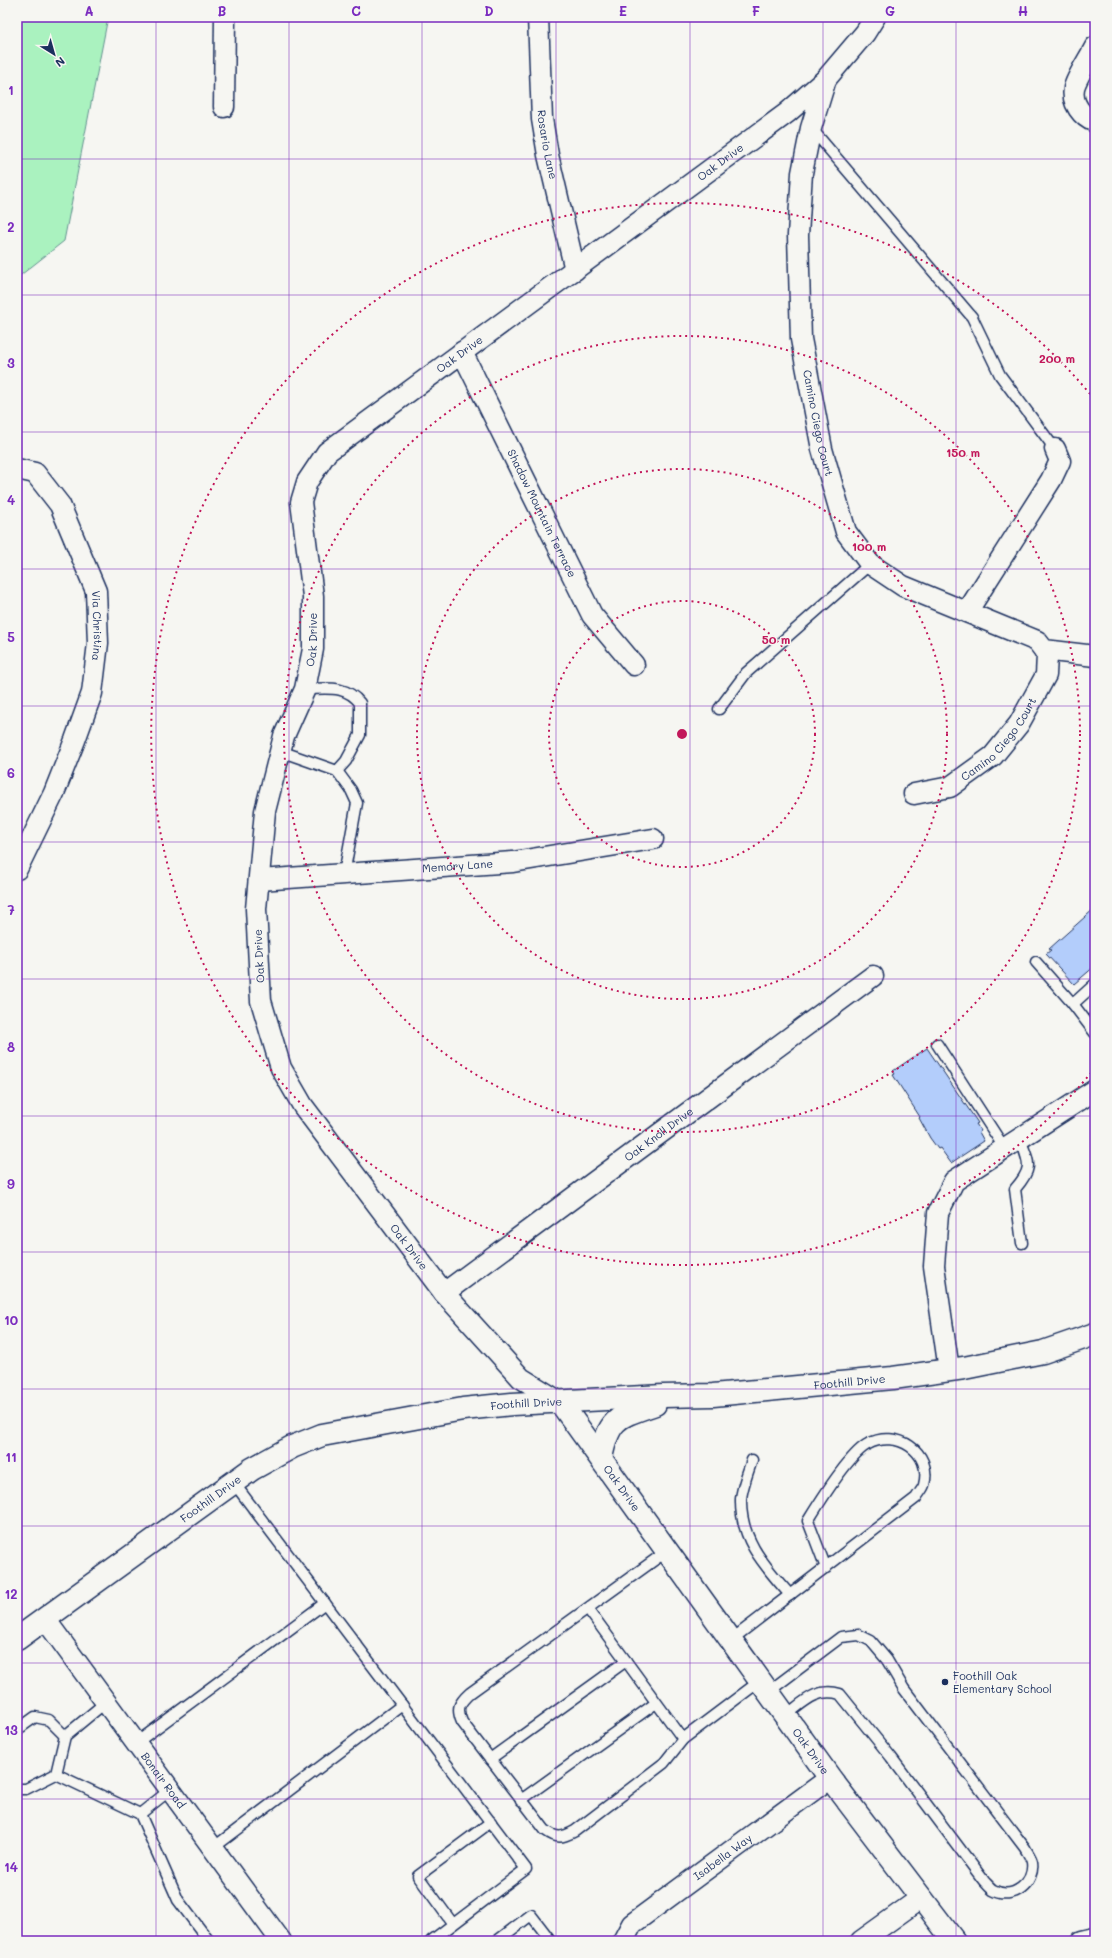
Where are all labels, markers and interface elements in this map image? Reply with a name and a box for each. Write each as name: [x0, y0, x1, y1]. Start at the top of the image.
text: A: [84, 2, 94, 19]
text: B: [218, 2, 227, 19]
text: C: [351, 2, 361, 19]
text: D: [484, 2, 494, 19]
text: E: [619, 2, 627, 19]
text: F: [752, 2, 760, 19]
text: G: [885, 2, 895, 19]
text: H: [1018, 2, 1028, 19]
north arrow: [34, 34, 74, 74]
text: N: [52, 54, 68, 71]
text: 1: [8, 81, 14, 98]
street label: Rosario Lane: [535, 109, 561, 181]
street label: Oak Drive: [694, 140, 746, 184]
text: 2: [7, 218, 15, 235]
street label: Oak Drive: [433, 332, 486, 376]
text: 200 m: [1039, 350, 1075, 366]
text: 3: [7, 354, 15, 371]
street label: Camino Ciego Court: [800, 368, 837, 478]
text: 150 m: [946, 444, 980, 460]
street label: Shadow Mountain Terrace: [504, 447, 580, 580]
text: 4: [7, 491, 15, 508]
text: 100 m: [852, 538, 886, 554]
street label: Via Christina: [89, 590, 106, 662]
street label: Oak Drive: [302, 612, 320, 668]
text: 5: [7, 628, 15, 645]
text: 50 m: [762, 631, 790, 647]
street label: Camino Ciego Court: [958, 694, 1039, 784]
centre of rings: [675, 727, 689, 741]
text: 6: [7, 764, 15, 781]
street label: Memory Lane: [421, 855, 494, 875]
text: 7: [7, 901, 15, 918]
street label: Oak Drive: [250, 928, 267, 983]
text: 8: [7, 1038, 15, 1055]
street label: Oak Knoll Drive: [621, 1103, 696, 1164]
text: 9: [7, 1175, 15, 1192]
street label: Oak Drive: [387, 1221, 432, 1273]
text: 10: [4, 1311, 18, 1328]
street label: Foothill Drive: [813, 1371, 886, 1392]
street label: Foothill Drive: [490, 1393, 563, 1413]
text: 11: [5, 1448, 17, 1465]
street label: Oak Drive: [600, 1461, 644, 1514]
street label: Foothill Drive: [177, 1471, 244, 1526]
text: 12: [4, 1585, 18, 1602]
place label: Foothill Oak Elementary School: [953, 1668, 1052, 1696]
marker: Foothill Oak Elementary School: [940, 1677, 950, 1687]
text: 13: [4, 1721, 18, 1738]
street label: Oak Drive: [789, 1725, 833, 1777]
street label: Bonair Road: [138, 1749, 189, 1811]
street label: Isabella Way: [690, 1830, 755, 1883]
text: 14: [4, 1858, 18, 1875]

